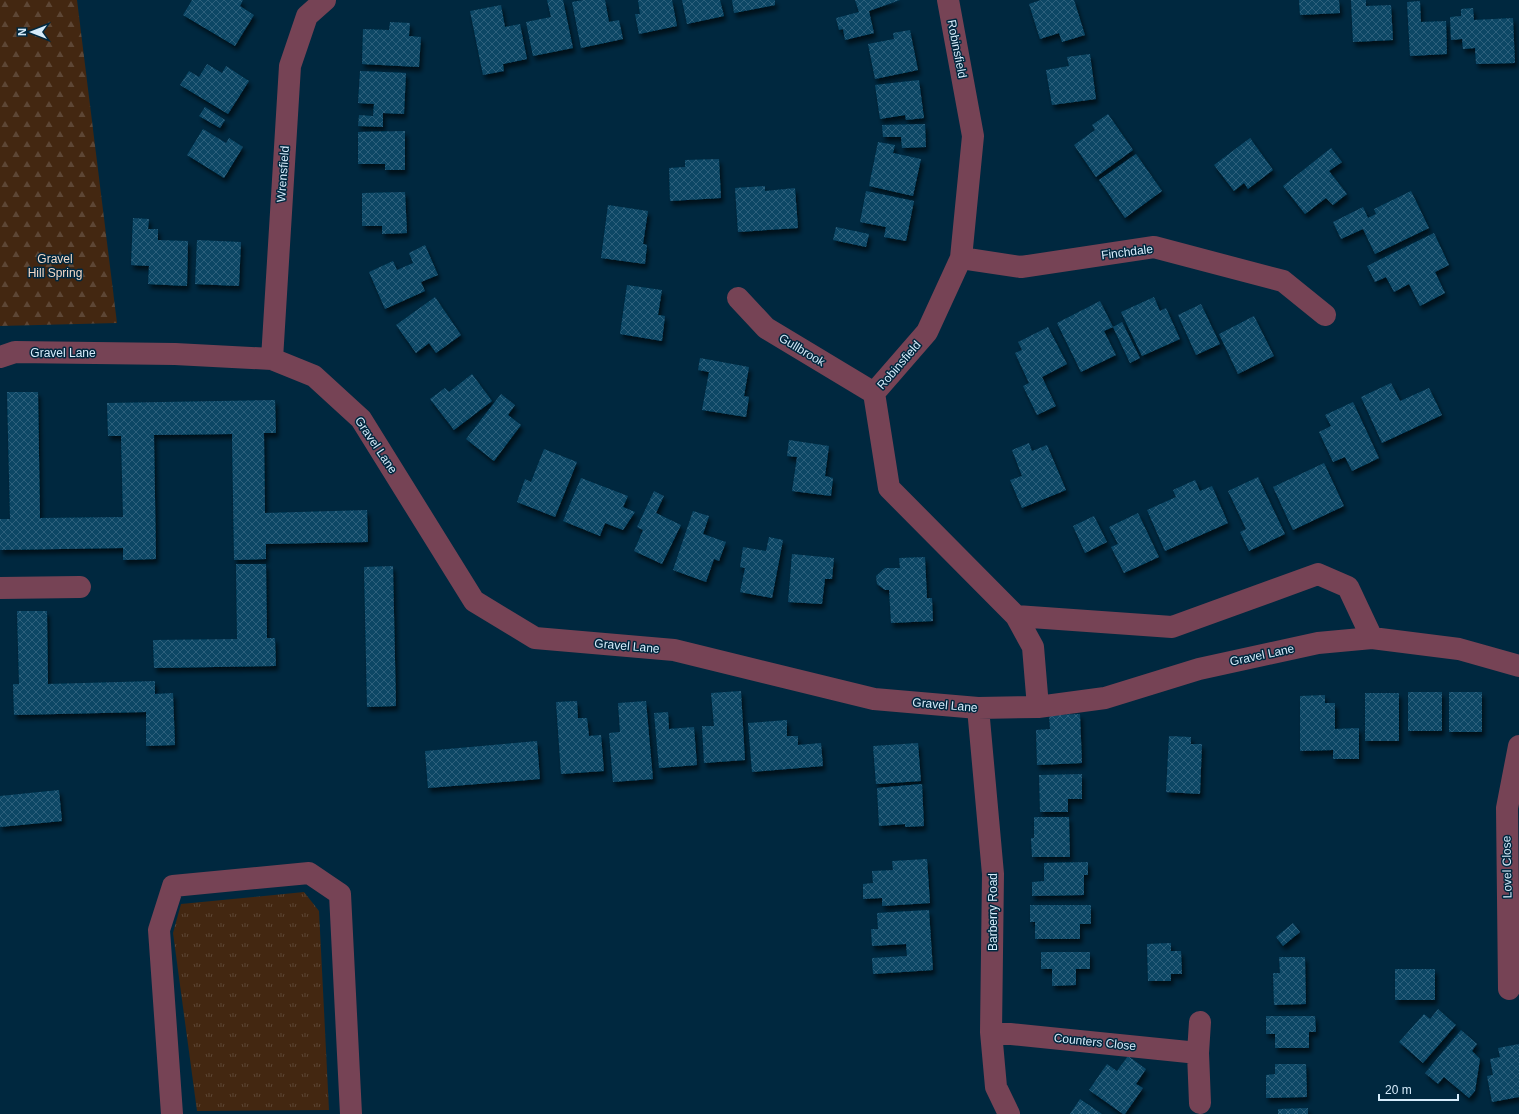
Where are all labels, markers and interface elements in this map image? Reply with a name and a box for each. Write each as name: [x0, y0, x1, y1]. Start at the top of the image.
north arrow: [12, 12, 52, 52]
street label: Robinsfield: [944, 19, 970, 79]
text: N: [16, 28, 28, 36]
street label: Wrensfield: [274, 145, 292, 203]
street label: Finchdale: [1100, 242, 1154, 262]
park label: Gravel Hill Spring: [28, 252, 82, 280]
street label: Gullbrook: [776, 331, 828, 370]
street label: Robinsfield: [874, 338, 924, 392]
street label: Gravel Lane: [30, 346, 96, 360]
street label: Gravel Lane: [352, 414, 400, 476]
street label: Gravel Lane: [594, 636, 660, 656]
street label: Gravel Lane: [1229, 641, 1296, 669]
street label: Gravel Lane: [912, 695, 978, 715]
street label: Lovel Close: [1499, 835, 1515, 898]
street label: Barberry Road: [986, 873, 1000, 951]
street label: Counters Close: [1053, 1031, 1137, 1053]
scale bar: [1379, 1076, 1458, 1102]
text: 20 m: [1385, 1083, 1412, 1097]

